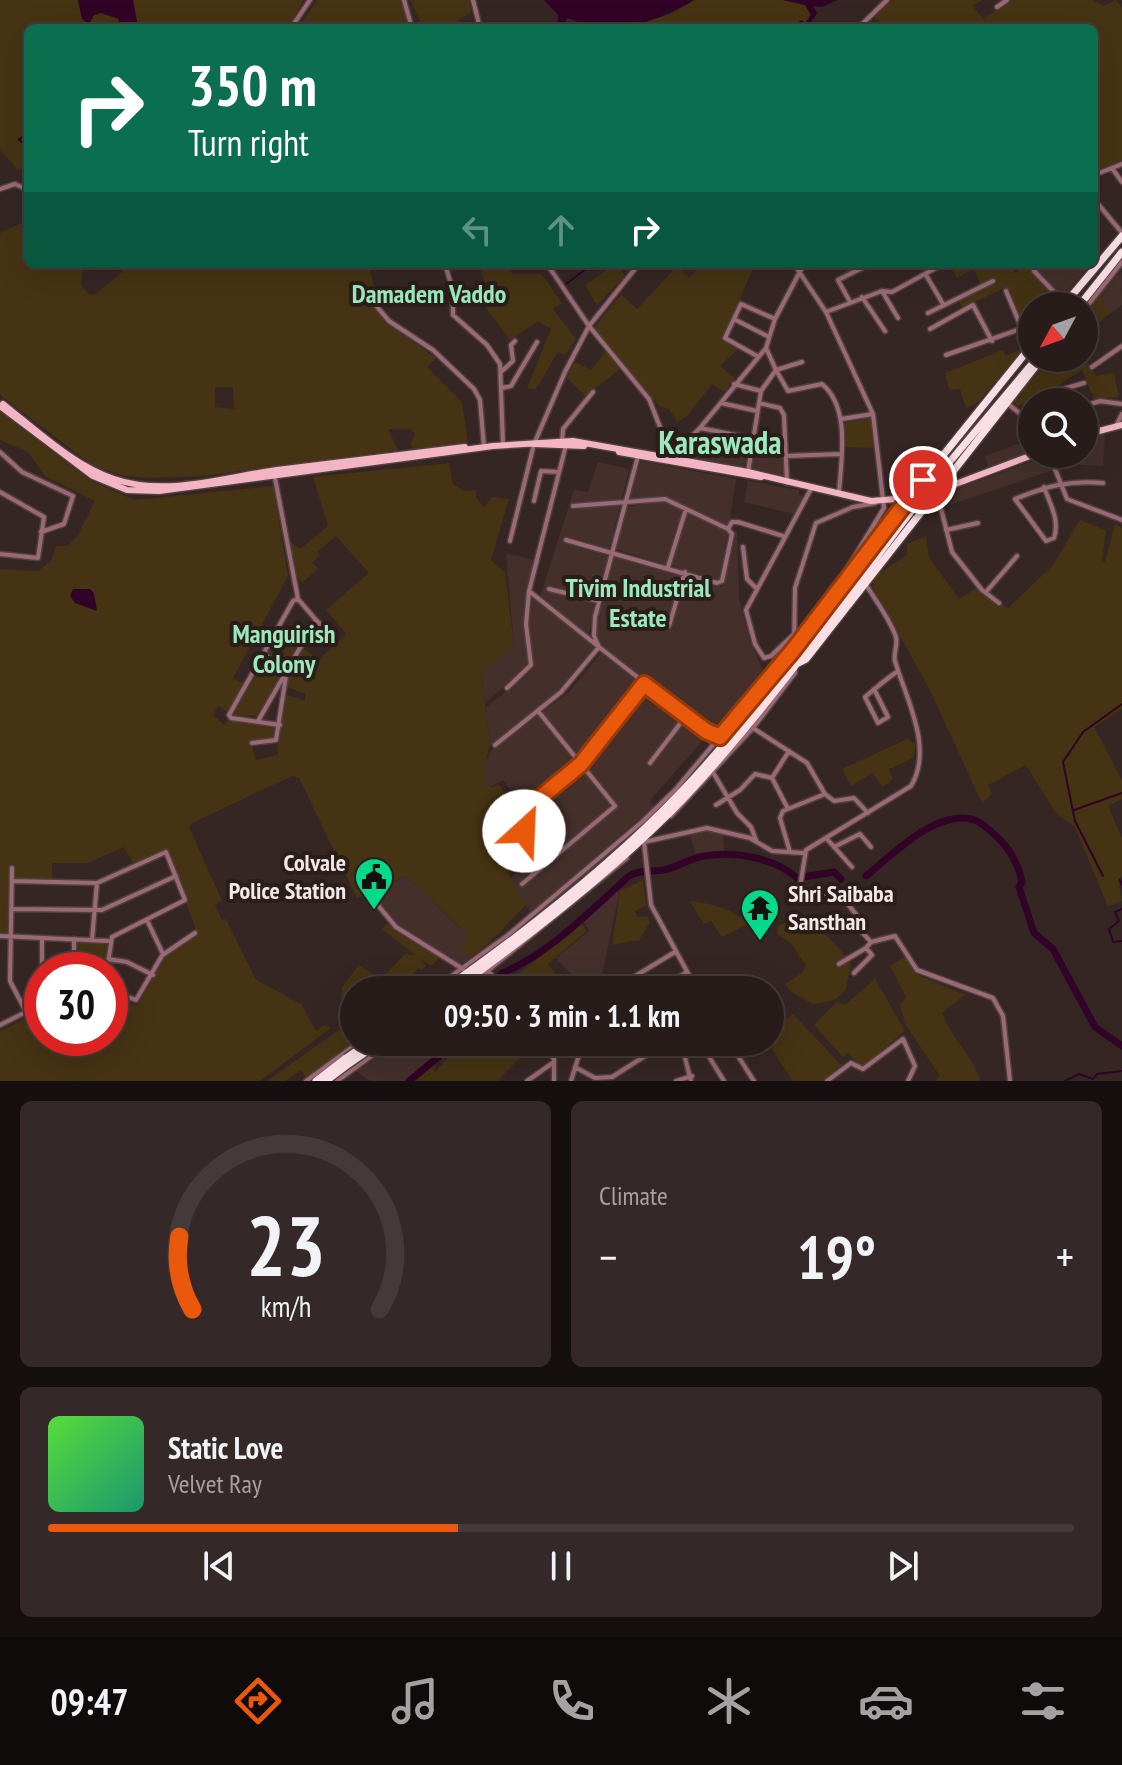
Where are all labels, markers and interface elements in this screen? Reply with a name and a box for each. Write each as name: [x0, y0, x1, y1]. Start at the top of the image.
text: 350 m: [188, 49, 317, 121]
icon: right: [56, 56, 160, 160]
text: Turn right: [188, 119, 309, 166]
icon: left: [455, 208, 499, 252]
icon: ahead: [539, 208, 583, 252]
icon: right: [623, 208, 667, 252]
district label: Damadem Vaddo: [352, 277, 506, 310]
north arrow: [1018, 292, 1098, 372]
map controls: [1018, 292, 1098, 468]
button: search: [1018, 388, 1098, 468]
district label: Karaswada: [659, 421, 781, 463]
pin: [889, 446, 957, 514]
icon: arrive: [901, 458, 945, 502]
district label: Tivim Industrial Estate: [565, 571, 711, 634]
district label: Manguirish Colony: [233, 617, 335, 680]
position arrow: [482, 789, 566, 873]
place label: Colvale Police Station: [229, 847, 346, 906]
public building icon: Colvale Police Station: [353, 856, 395, 911]
place label: Shri Saibaba Sansthan: [788, 878, 894, 937]
temple icon: Shri Saibaba Sansthan: [739, 887, 781, 942]
speed limit sign: 30: [24, 952, 128, 1056]
text: 09:50 · 3 min · 1.1 km: [444, 996, 680, 1035]
text: Climate: [599, 1179, 668, 1212]
text: 23: [246, 1191, 325, 1299]
text: 19°: [797, 1218, 876, 1296]
text: −: [599, 1228, 617, 1285]
text: +: [1056, 1228, 1074, 1285]
text: km/h: [260, 1288, 311, 1325]
text: Static Love: [168, 1428, 283, 1467]
text: Velvet Ray: [168, 1467, 262, 1500]
icon: previous: [197, 1544, 241, 1588]
icon: pause: [539, 1544, 583, 1588]
icon: next: [881, 1544, 925, 1588]
icon: directions: [230, 1673, 286, 1729]
icon: music: [387, 1673, 443, 1729]
icon: phone: [544, 1673, 600, 1729]
icon: climate: [701, 1673, 757, 1729]
icon: car: [858, 1673, 914, 1729]
icon: filters: [1015, 1673, 1071, 1729]
text: 09:47: [51, 1678, 128, 1725]

